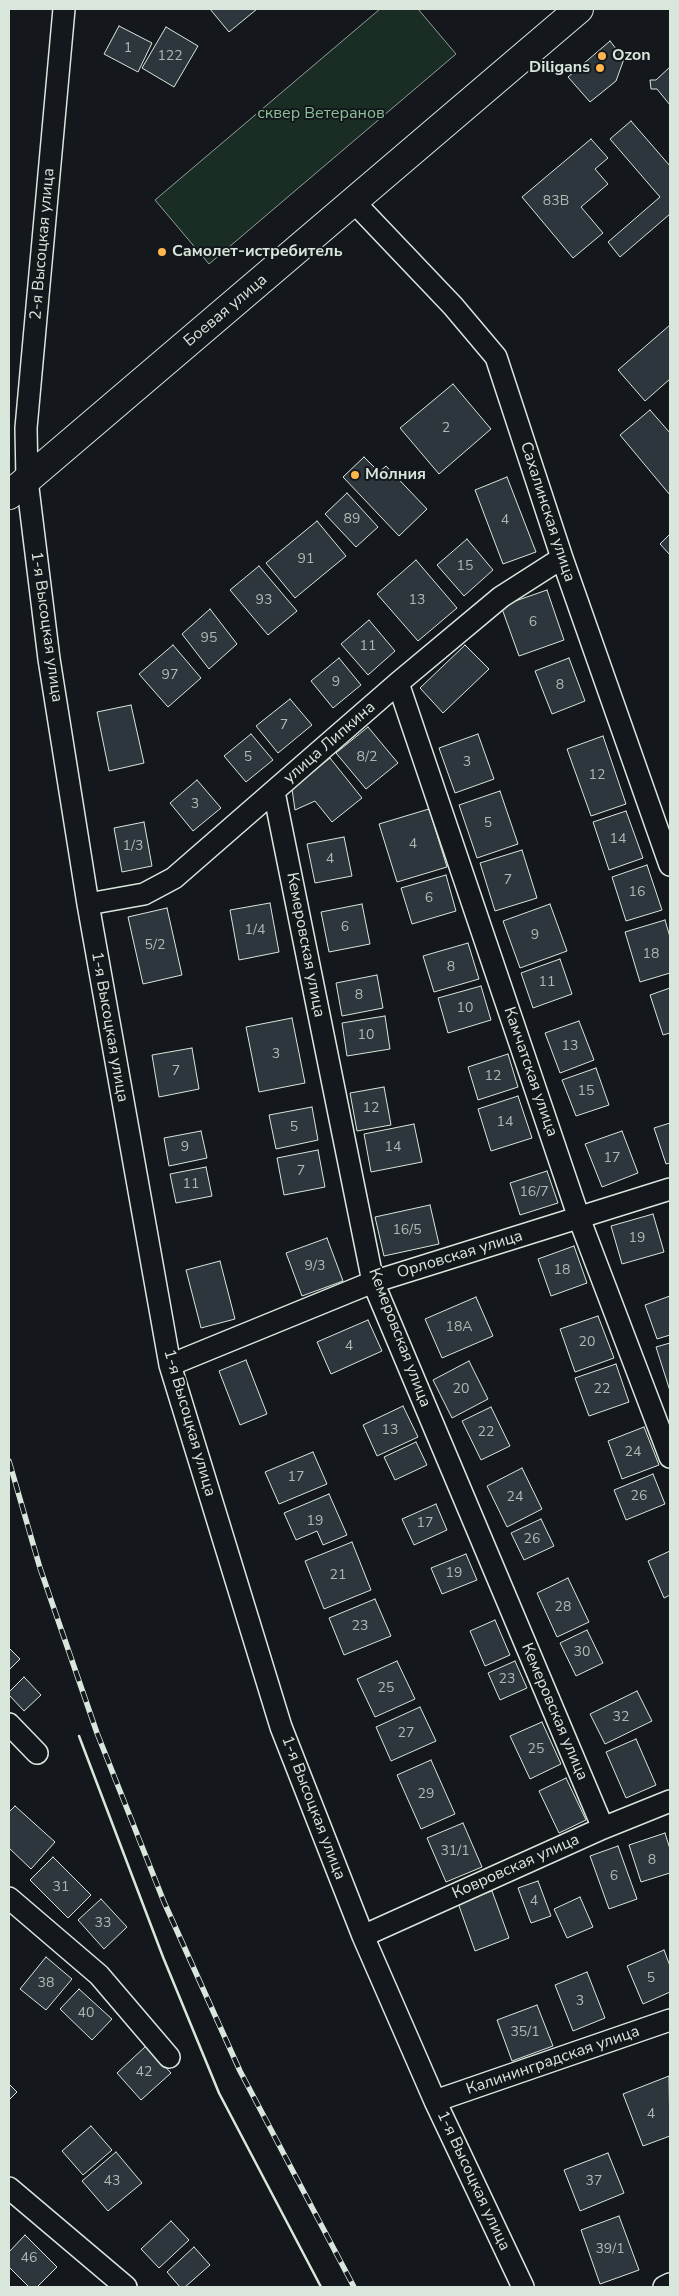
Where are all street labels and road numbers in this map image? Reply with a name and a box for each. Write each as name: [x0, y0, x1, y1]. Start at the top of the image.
street label: 2-я Высоцкая улица: [27, 167, 59, 321]
street label: Боевая улица: [180, 271, 272, 351]
street label: Сахалинская улица: [515, 439, 579, 585]
street label: 1-я Высоцкая улица: [26, 550, 66, 704]
street label: улица Липкина: [280, 698, 380, 788]
street label: Кемеровская улица: [282, 871, 328, 1019]
street label: 1-я Высоцкая улица: [86, 950, 132, 1104]
street label: Камчатская улица: [499, 1005, 561, 1139]
street label: Орловская улица: [395, 1227, 525, 1283]
street label: Кемеровская улица: [364, 1266, 434, 1410]
street label: 1-я Высоцкая улица: [159, 1347, 219, 1499]
street label: Кемеровская улица: [516, 1640, 592, 1784]
street label: 1-я Высоцкая улица: [277, 1734, 349, 1882]
street label: Ковровская улица: [449, 1830, 583, 1904]
street label: Калининградская улица: [464, 2022, 642, 2100]
street label: 1-я Высоцкая улица: [432, 2108, 514, 2254]

